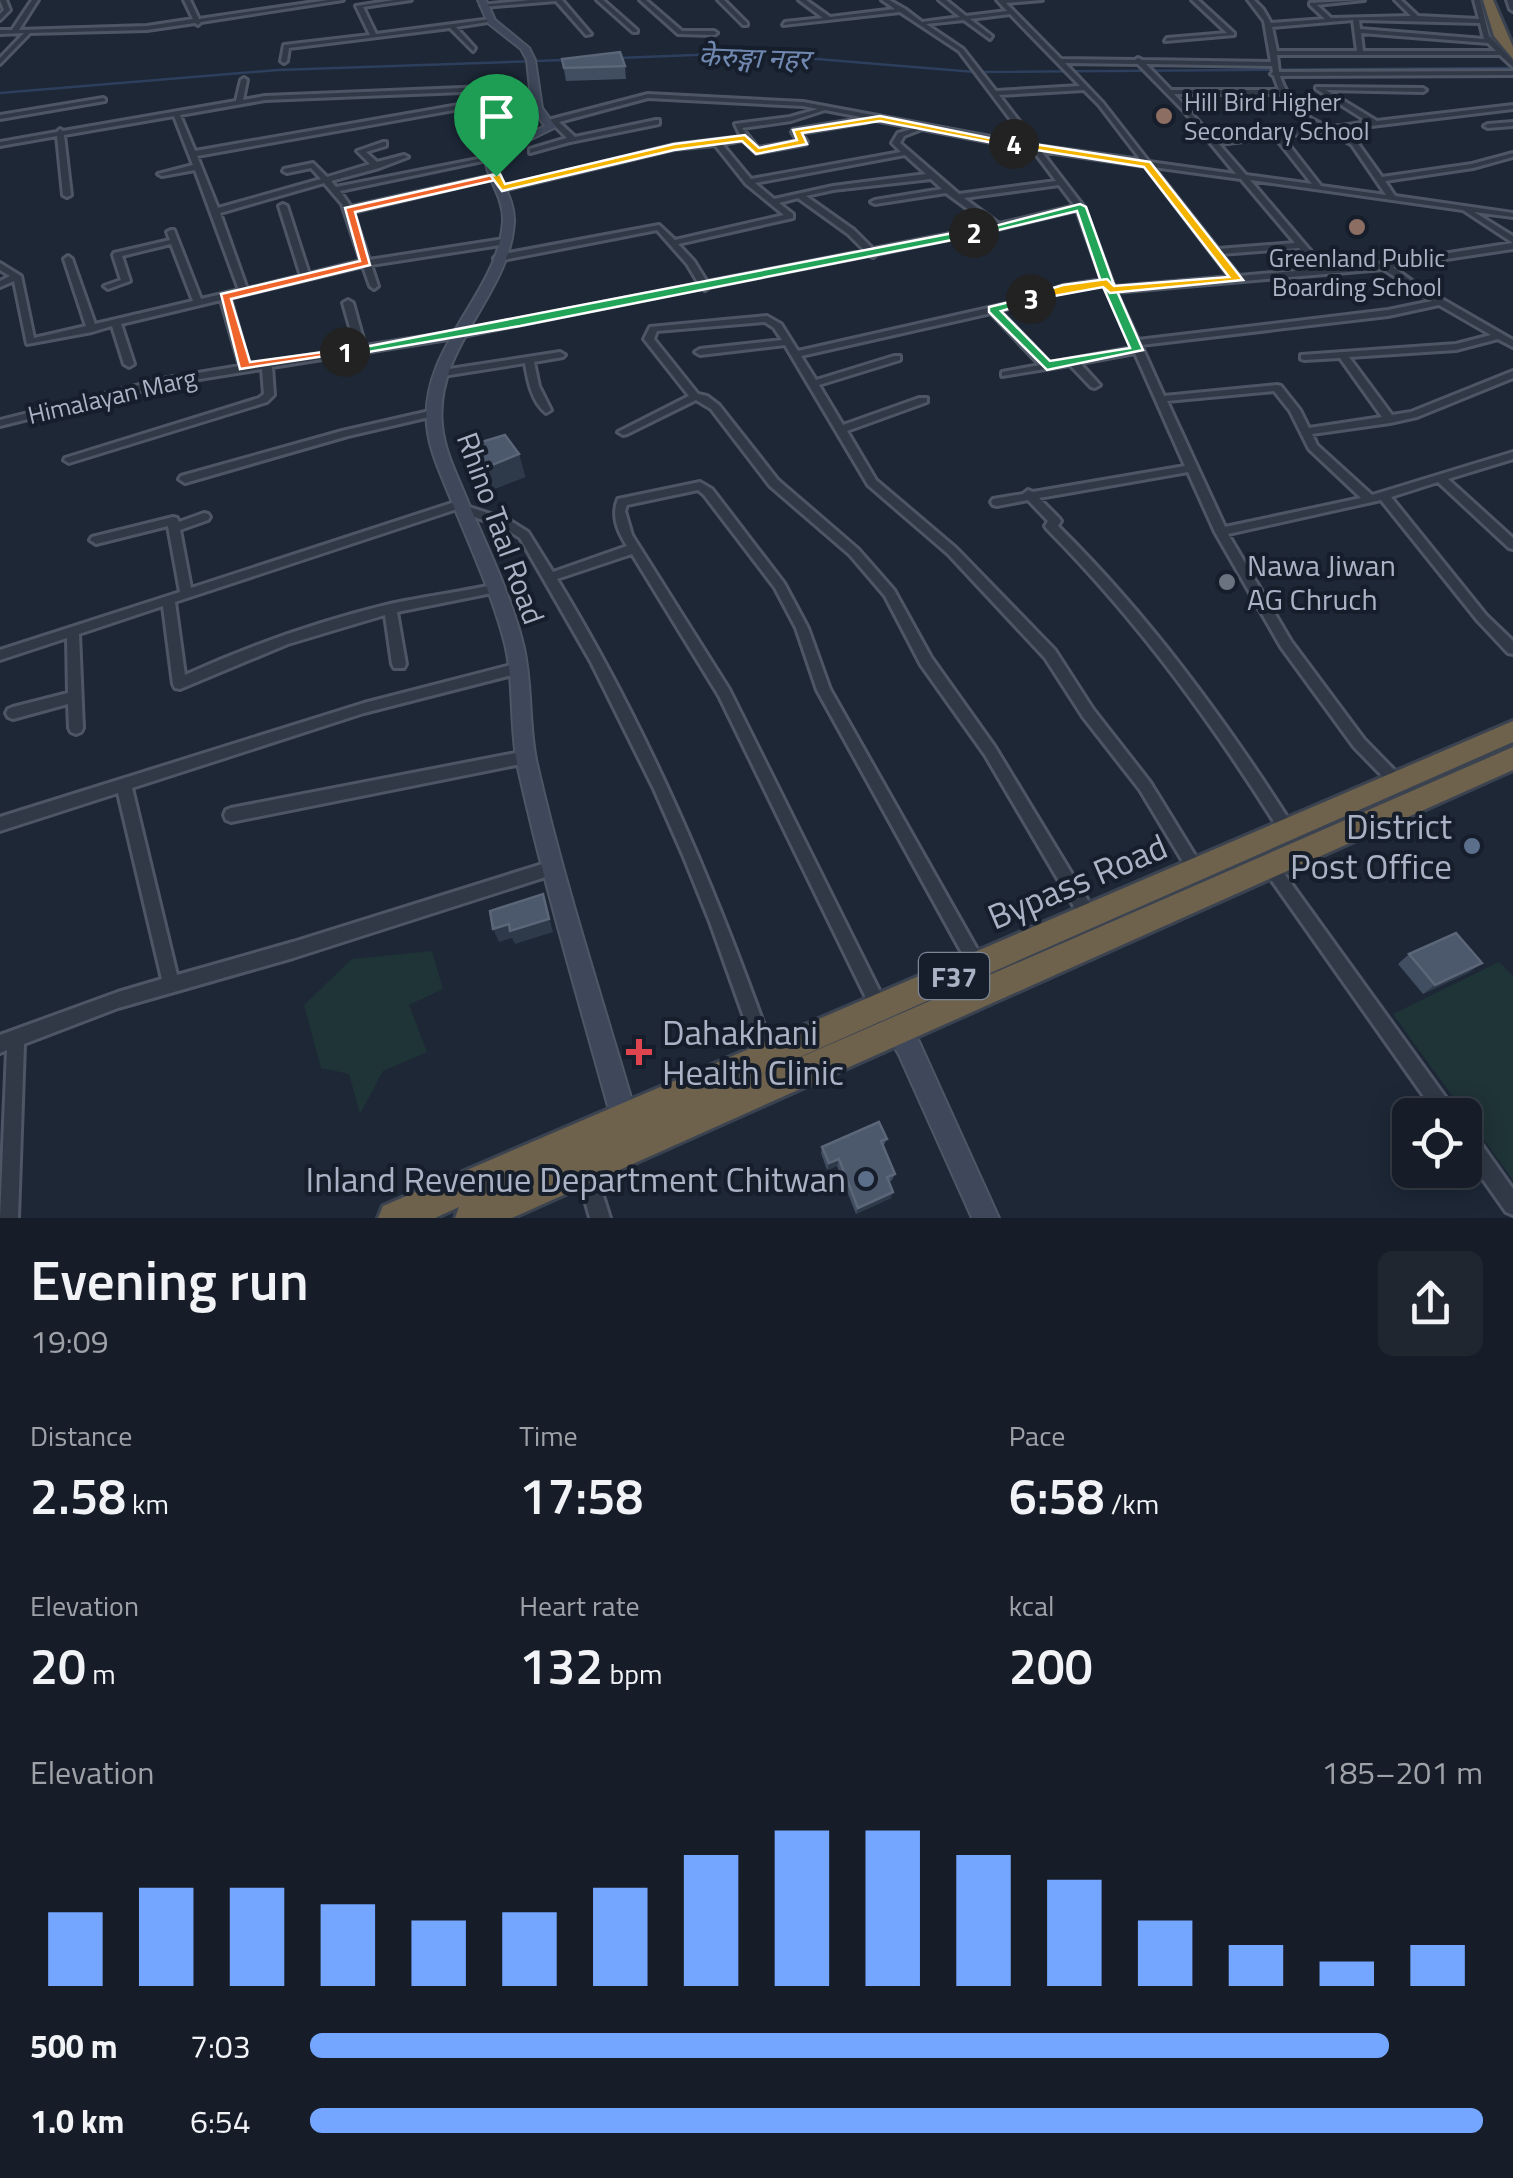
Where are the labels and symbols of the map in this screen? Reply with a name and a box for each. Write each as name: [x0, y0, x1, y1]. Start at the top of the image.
water label: केेरुङ्गा नहर: [698, 34, 816, 81]
pin: [454, 74, 539, 177]
place label: Hill Bird Higher Secondary School: [1184, 83, 1370, 150]
marker: Hill Bird Higher Secondary School: [1153, 105, 1175, 127]
pin: 4: [989, 119, 1039, 169]
pin: 2: [949, 208, 999, 258]
marker: Greenland Public Boarding School: [1346, 216, 1368, 238]
place label: Greenland Public Boarding School: [1269, 239, 1445, 306]
pin: 3: [1006, 274, 1056, 324]
pin: 1: [320, 327, 370, 377]
street label: Himalayan Marg: [24, 358, 200, 434]
street label: Rhino Taal Road: [445, 426, 557, 630]
place label: Nawa Jiwan AG Chruch: [1247, 542, 1396, 622]
marker: Nawa Jiwan AG Chruch: [1216, 571, 1238, 593]
place label: District Post Office: [1290, 799, 1452, 893]
street label: Bypass Road: [979, 819, 1175, 943]
marker: District Post Office: [1461, 835, 1483, 857]
road number: F37: [919, 953, 989, 999]
place label: Dahakhani Health Clinic: [662, 1005, 844, 1099]
marker: Dahakhani Health Clinic: [626, 1039, 652, 1065]
place label: Inland Revenue Department Chitwan: [306, 1152, 846, 1206]
marker: Inland Revenue Department Chitwan: [855, 1168, 877, 1190]

